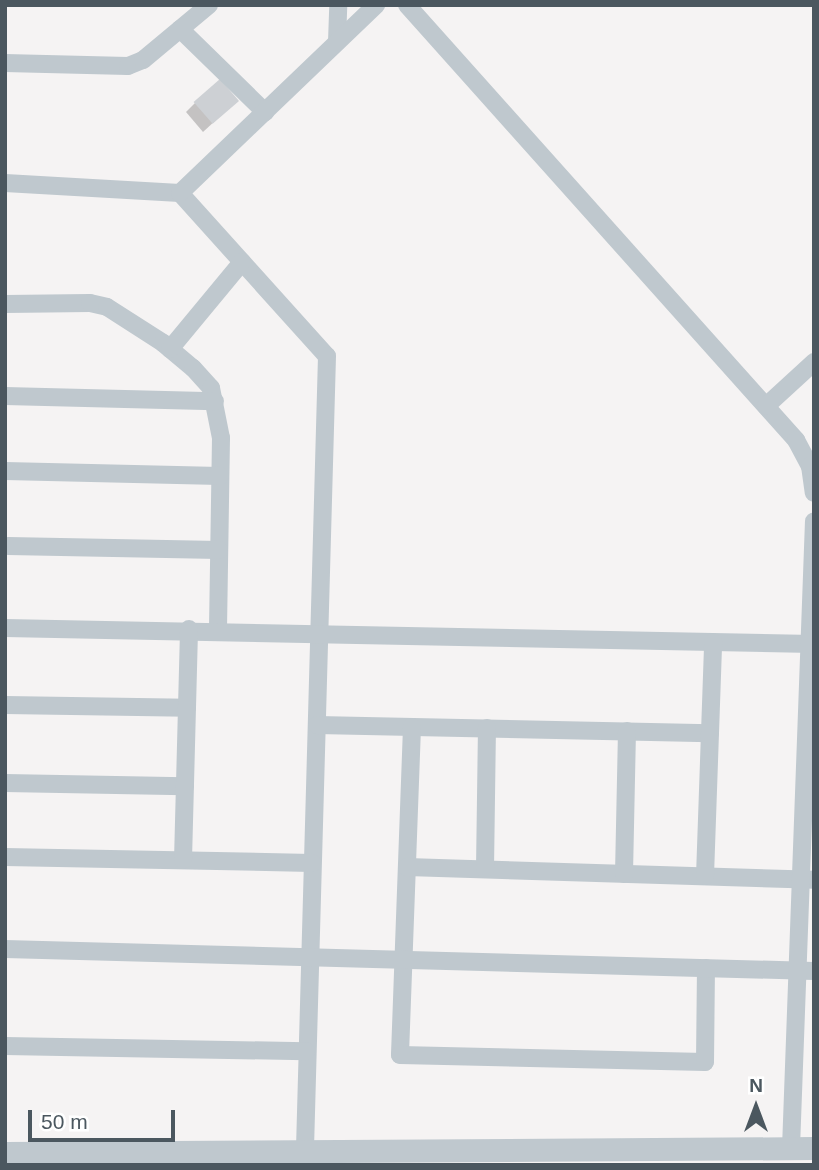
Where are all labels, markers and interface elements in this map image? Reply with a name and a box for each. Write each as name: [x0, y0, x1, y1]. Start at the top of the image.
north arrow: [721, 1072, 791, 1142]
text: N: [749, 1075, 763, 1096]
scale bar: [32, 1096, 178, 1140]
text: 50 m: [41, 1110, 88, 1133]

